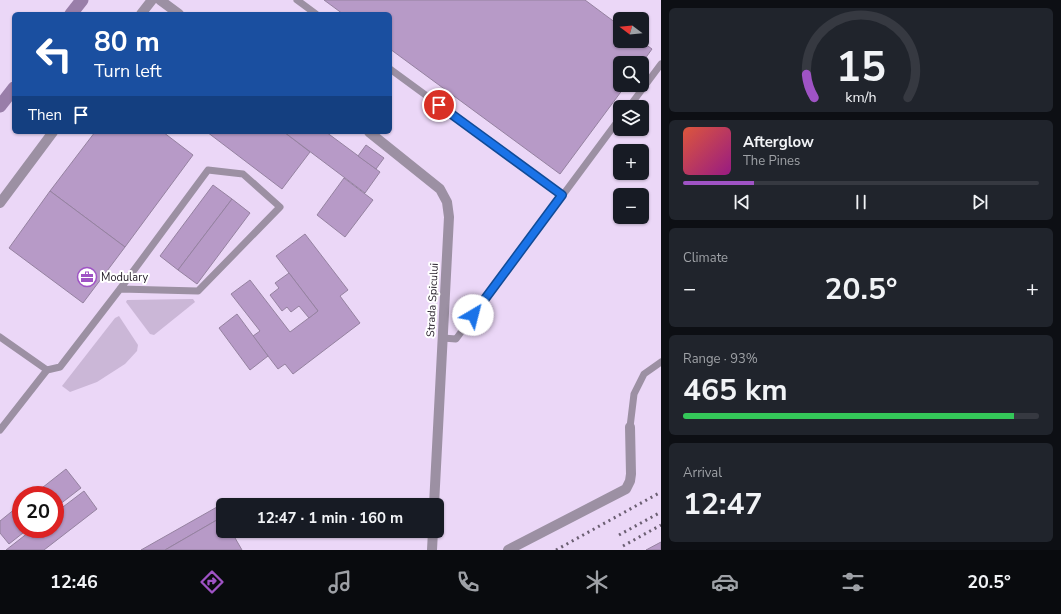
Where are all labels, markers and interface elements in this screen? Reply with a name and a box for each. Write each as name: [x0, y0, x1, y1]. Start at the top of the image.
north arrow: [613, 12, 649, 48]
map controls: [613, 12, 649, 224]
text: 80 m: [94, 23, 160, 61]
icon: left: [28, 28, 80, 80]
text: 15: [836, 39, 886, 96]
button: search: [613, 56, 649, 92]
text: Turn left: [94, 59, 162, 83]
pin: [422, 88, 456, 122]
text: km/h: [845, 88, 877, 107]
icon: arrive: [428, 94, 450, 116]
button: layers: [613, 100, 649, 136]
icon: arrive: [70, 104, 92, 126]
text: Then: [28, 105, 62, 125]
text: Afterglow: [743, 132, 814, 152]
button: +: [613, 144, 649, 180]
text: The Pines: [743, 152, 800, 170]
button: −: [613, 188, 649, 224]
icon: previous: [731, 191, 753, 213]
icon: pause: [850, 191, 872, 213]
icon: next: [969, 191, 991, 213]
text: Climate: [683, 249, 728, 267]
street label: Strada Spicului: [423, 263, 442, 338]
office icon: Modulary: [76, 266, 98, 288]
text: 20.5°: [825, 269, 897, 310]
place label: Modulary: [101, 270, 148, 285]
text: −: [683, 274, 696, 304]
text: +: [1026, 274, 1039, 304]
position arrow: [452, 294, 494, 336]
text: Range · 93%: [683, 350, 758, 368]
text: 465 km: [683, 370, 788, 411]
text: Arrival: [683, 464, 722, 482]
text: 12:47: [683, 484, 762, 525]
speed limit sign: 20: [12, 486, 64, 538]
text: 12:47 · 1 min · 160 m: [257, 508, 403, 528]
icon: directions: [198, 568, 226, 596]
icon: music: [326, 568, 354, 596]
icon: phone: [454, 568, 482, 596]
icon: climate: [583, 568, 611, 596]
icon: car: [711, 568, 739, 596]
icon: filters: [839, 568, 867, 596]
text: 12:46: [50, 570, 98, 594]
text: 20.5°: [967, 570, 1011, 594]

